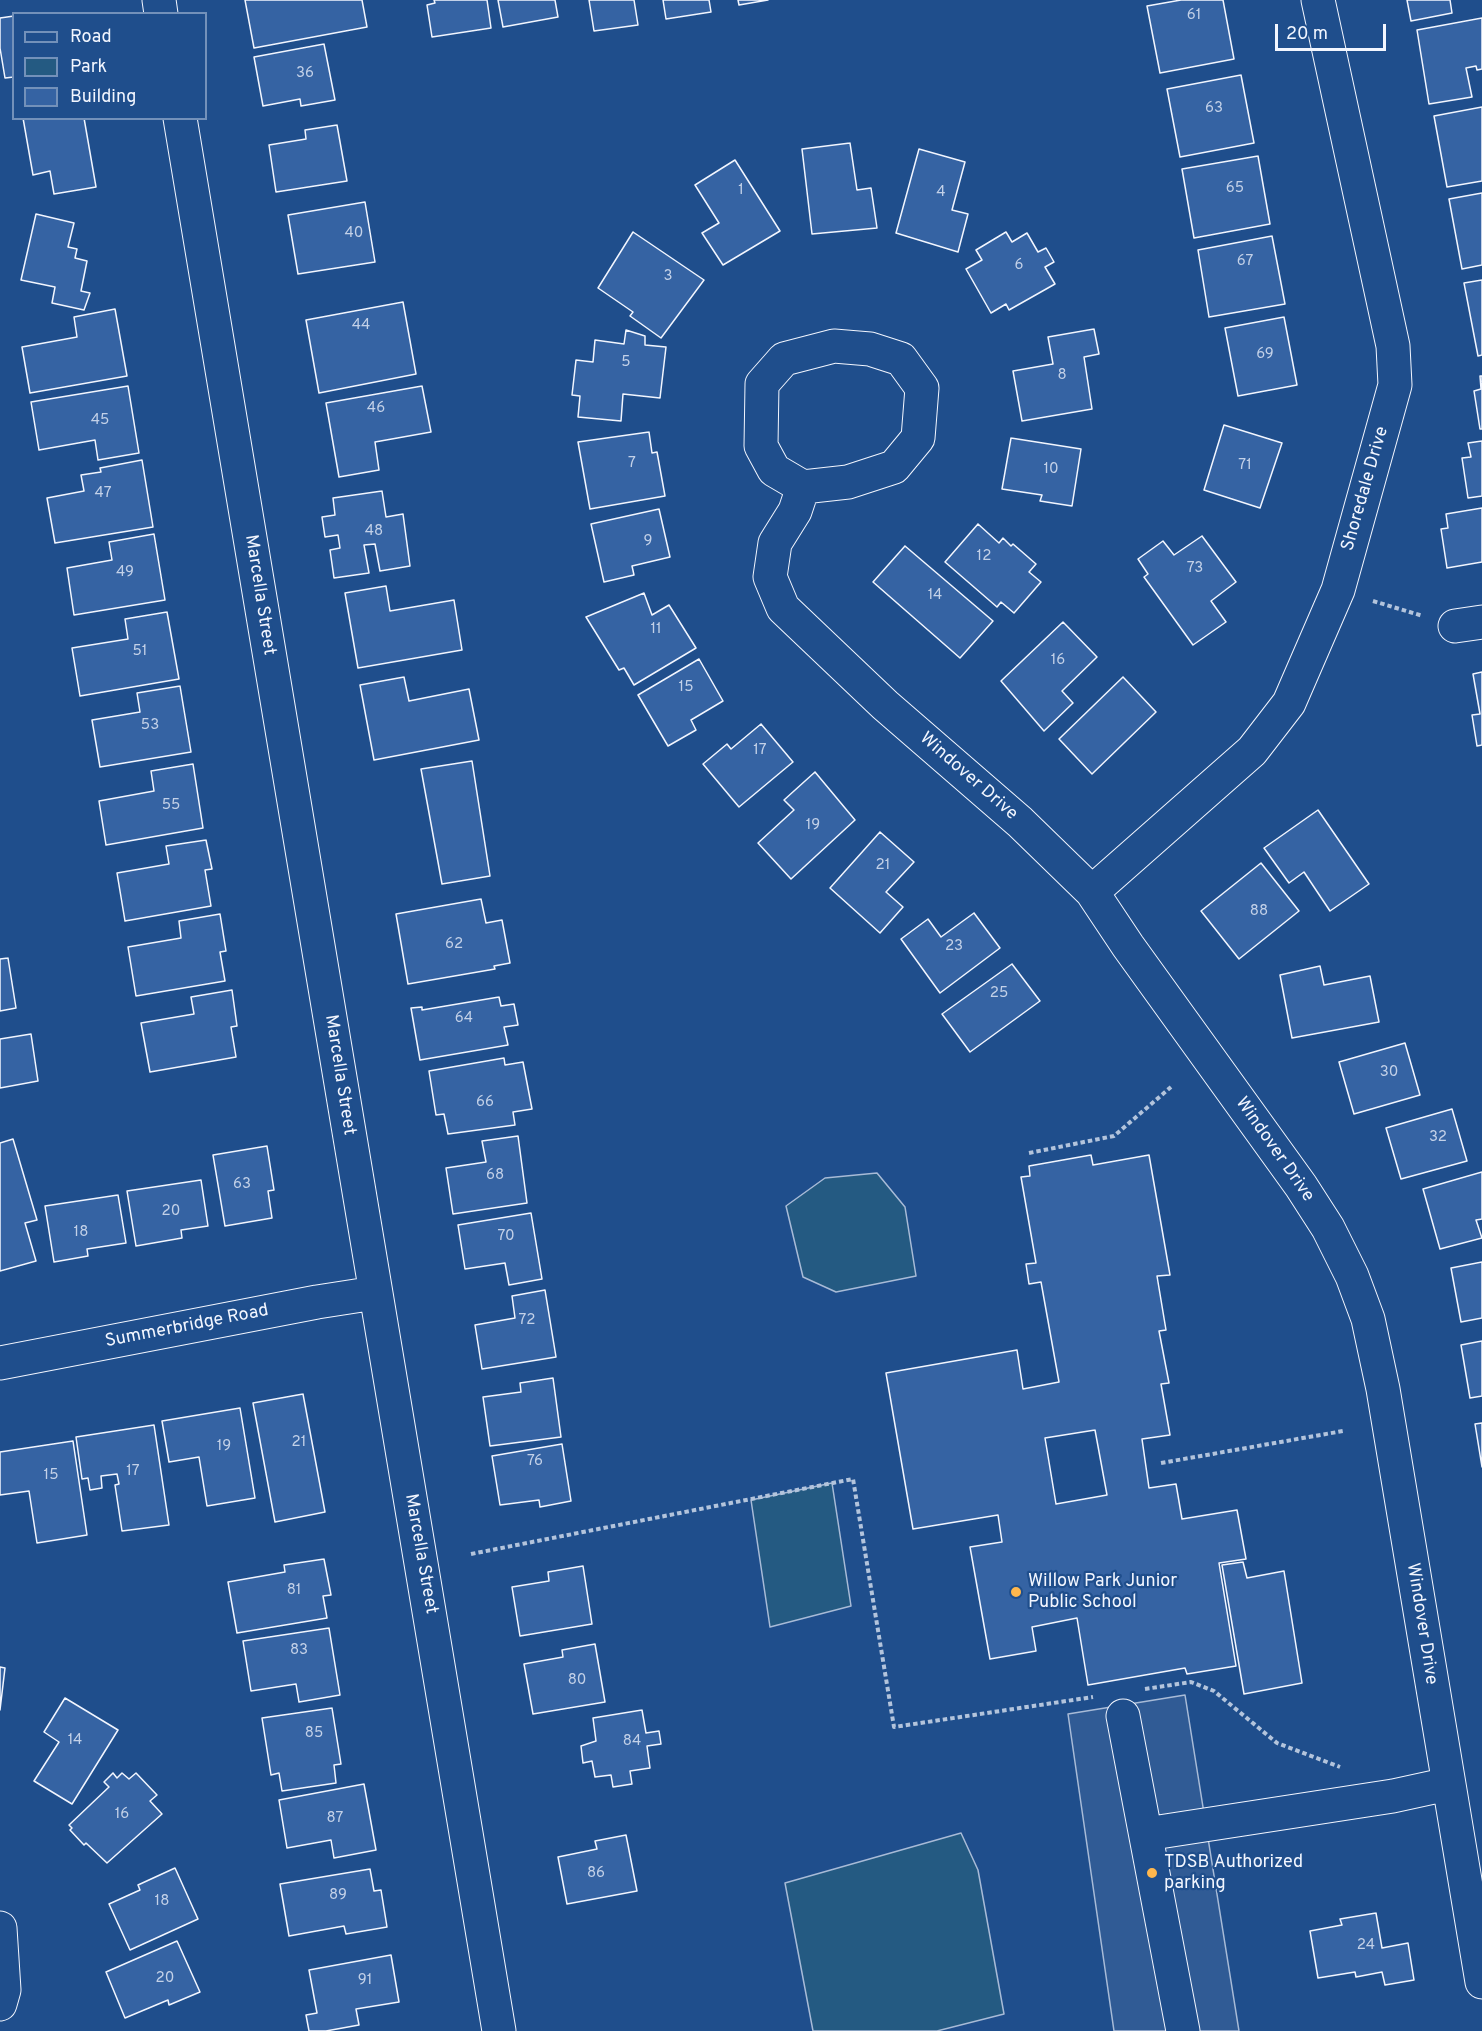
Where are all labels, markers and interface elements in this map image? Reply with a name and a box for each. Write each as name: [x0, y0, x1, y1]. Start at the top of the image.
house number: 61: [1187, 7, 1201, 25]
legend: [12, 12, 207, 120]
scale bar: [1278, 12, 1389, 50]
text: 20 m: [1286, 23, 1328, 46]
text: Road: [70, 26, 112, 49]
text: Park: [70, 56, 107, 79]
house number: 36: [296, 65, 314, 83]
text: Building: [70, 86, 136, 109]
house number: 63: [1205, 100, 1223, 118]
house number: 65: [1226, 180, 1244, 198]
house number: 1: [738, 182, 744, 200]
house number: 4: [936, 184, 946, 202]
house number: 40: [345, 225, 363, 243]
house number: 67: [1237, 253, 1253, 271]
house number: 6: [1015, 257, 1023, 275]
house number: 3: [663, 268, 673, 286]
house number: 44: [352, 317, 370, 335]
house number: 69: [1256, 346, 1274, 364]
house number: 5: [621, 354, 631, 372]
house number: 8: [1057, 367, 1067, 385]
house number: 46: [367, 400, 385, 418]
house number: 45: [91, 412, 109, 430]
street label: Shoredale Drive: [1338, 424, 1394, 554]
house number: 7: [628, 455, 636, 473]
house number: 71: [1238, 457, 1252, 475]
house number: 10: [1043, 461, 1059, 479]
house number: 47: [95, 485, 111, 503]
house number: 48: [365, 523, 383, 541]
street label: Marcella Street: [239, 533, 279, 657]
house number: 9: [644, 533, 652, 551]
house number: 12: [977, 548, 991, 566]
house number: 73: [1187, 560, 1203, 578]
house number: 49: [116, 564, 134, 582]
house number: 14: [928, 587, 942, 605]
house number: 11: [650, 621, 662, 639]
house number: 51: [133, 643, 147, 661]
house number: 16: [1051, 652, 1065, 670]
house number: 15: [679, 679, 693, 697]
house number: 53: [141, 717, 159, 735]
street label: Windover Drive: [914, 728, 1022, 826]
house number: 17: [753, 742, 767, 760]
house number: 55: [162, 797, 180, 815]
house number: 19: [806, 817, 820, 835]
house number: 21: [876, 857, 890, 875]
house number: 88: [1250, 903, 1268, 921]
house number: 62: [445, 936, 463, 954]
house number: 23: [945, 938, 963, 956]
house number: 25: [990, 985, 1008, 1003]
house number: 64: [455, 1010, 473, 1028]
street label: Marcella Street: [319, 1013, 359, 1137]
house number: 30: [1380, 1064, 1398, 1082]
street label: Windover Drive: [1230, 1093, 1318, 1207]
house number: 66: [476, 1094, 494, 1112]
house number: 32: [1429, 1129, 1447, 1147]
house number: 68: [486, 1167, 504, 1185]
house number: 63: [233, 1176, 251, 1194]
house number: 20: [162, 1203, 180, 1221]
house number: 18: [74, 1224, 88, 1242]
house number: 70: [497, 1228, 515, 1246]
street label: Summerbridge Road: [103, 1301, 271, 1353]
house number: 72: [519, 1312, 535, 1330]
house number: 21: [292, 1434, 306, 1452]
house number: 19: [217, 1438, 231, 1456]
house number: 76: [527, 1453, 543, 1471]
house number: 17: [126, 1463, 140, 1481]
house number: 15: [44, 1467, 58, 1485]
street label: Marcella Street: [399, 1492, 441, 1616]
street label: Windover Drive: [1401, 1562, 1441, 1686]
place label: Willow Park Junior Public School: [1028, 1571, 1177, 1614]
house number: 81: [287, 1582, 301, 1600]
marker: Willow Park Junior Public School: [1009, 1585, 1023, 1599]
house number: 83: [290, 1642, 308, 1660]
house number: 80: [568, 1672, 586, 1690]
house number: 85: [305, 1725, 323, 1743]
house number: 14: [68, 1732, 82, 1750]
house number: 84: [623, 1733, 641, 1751]
house number: 16: [115, 1806, 129, 1824]
house number: 87: [327, 1810, 343, 1828]
place label: TDSB Authorized parking: [1164, 1852, 1303, 1894]
house number: 86: [587, 1865, 605, 1883]
marker: TDSB Authorized parking: [1145, 1866, 1159, 1880]
house number: 89: [329, 1887, 347, 1905]
house number: 18: [155, 1893, 169, 1911]
house number: 24: [1357, 1937, 1375, 1955]
house number: 20: [156, 1970, 174, 1988]
house number: 91: [358, 1972, 372, 1990]

